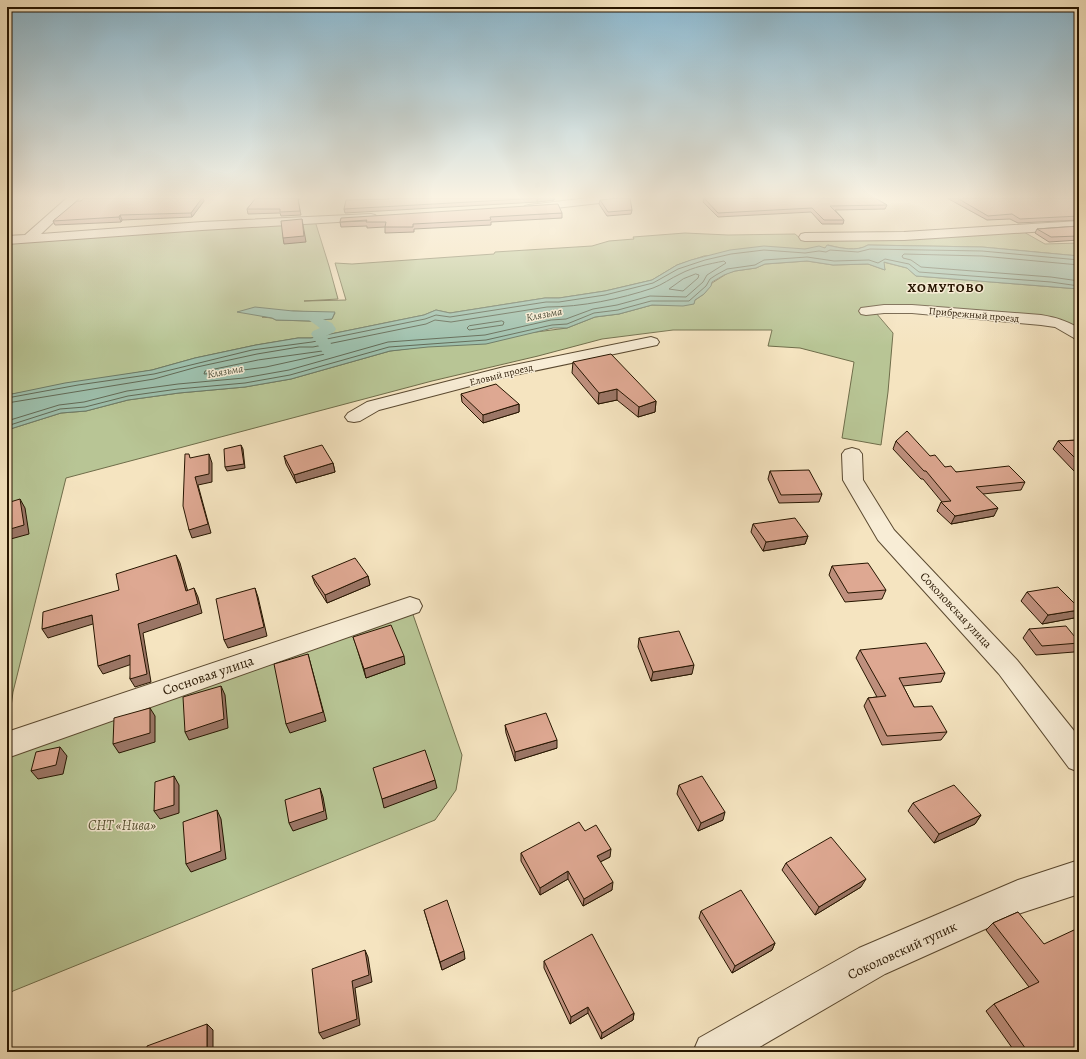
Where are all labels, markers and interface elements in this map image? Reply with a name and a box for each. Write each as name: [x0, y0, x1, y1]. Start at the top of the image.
district label: ХОМУТОВО: [907, 279, 985, 296]
water label: Клязьма: [525, 304, 563, 325]
street label: Прибрежный проезд: [928, 304, 1020, 326]
street label: Еловый проезд: [468, 360, 535, 390]
water label: Клязьма: [206, 361, 244, 382]
street label: Соколовская улица: [917, 568, 996, 652]
street label: Сосновая улица: [160, 651, 257, 700]
park label: СНТ «Нива»: [88, 816, 156, 835]
street label: Соколовский тупик: [844, 917, 960, 984]

